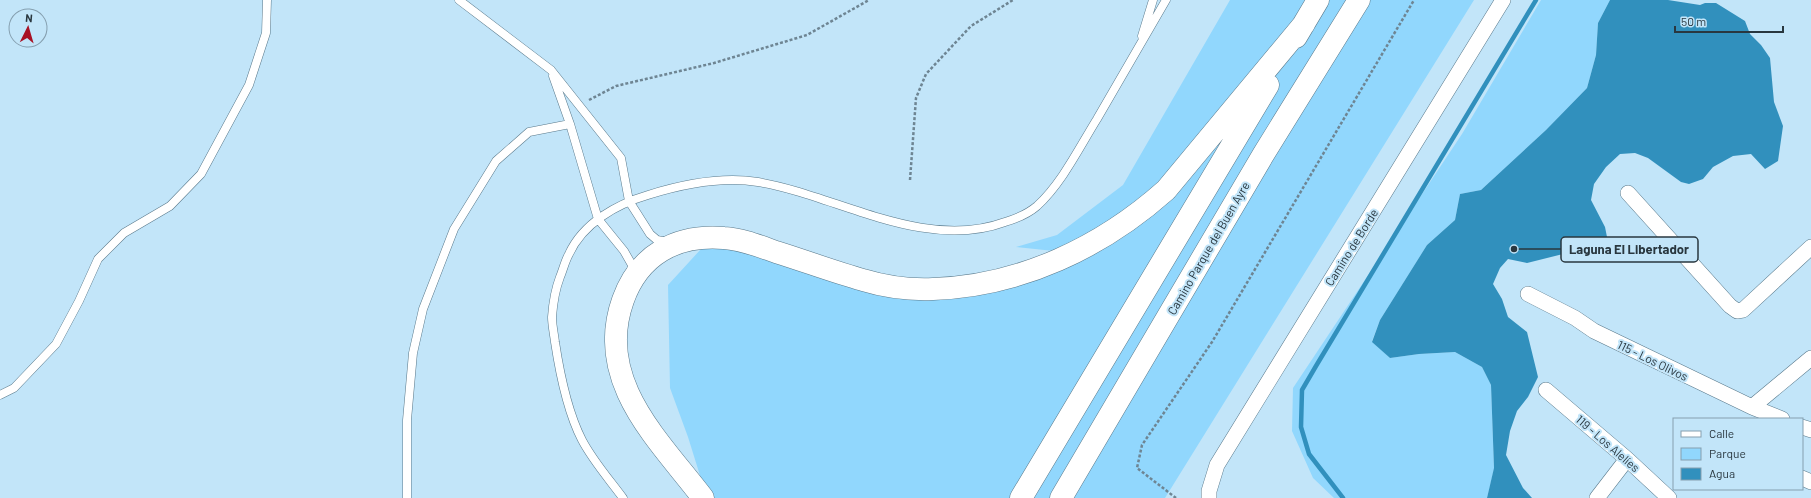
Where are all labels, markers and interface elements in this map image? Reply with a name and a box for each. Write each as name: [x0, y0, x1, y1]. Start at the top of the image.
north arrow: [8, 8, 48, 48]
scale bar: [1675, 8, 1783, 34]
text: N: [25, 11, 33, 24]
text: 50 m: [1681, 14, 1706, 28]
street label: Camino Parque del Buen Ayre: [1164, 179, 1252, 317]
street label: Camino de Borde: [1322, 206, 1380, 288]
callout: Laguna El Libertador: [1561, 237, 1698, 262]
text: Laguna El Libertador: [1569, 241, 1689, 257]
street label: 115 - Los Olivos: [1615, 337, 1691, 383]
street label: 119 - Los Alelíes: [1573, 412, 1643, 475]
legend: [1673, 418, 1803, 490]
text: Calle: [1709, 426, 1734, 440]
text: Parque: [1709, 446, 1746, 460]
text: Agua: [1709, 466, 1735, 480]

